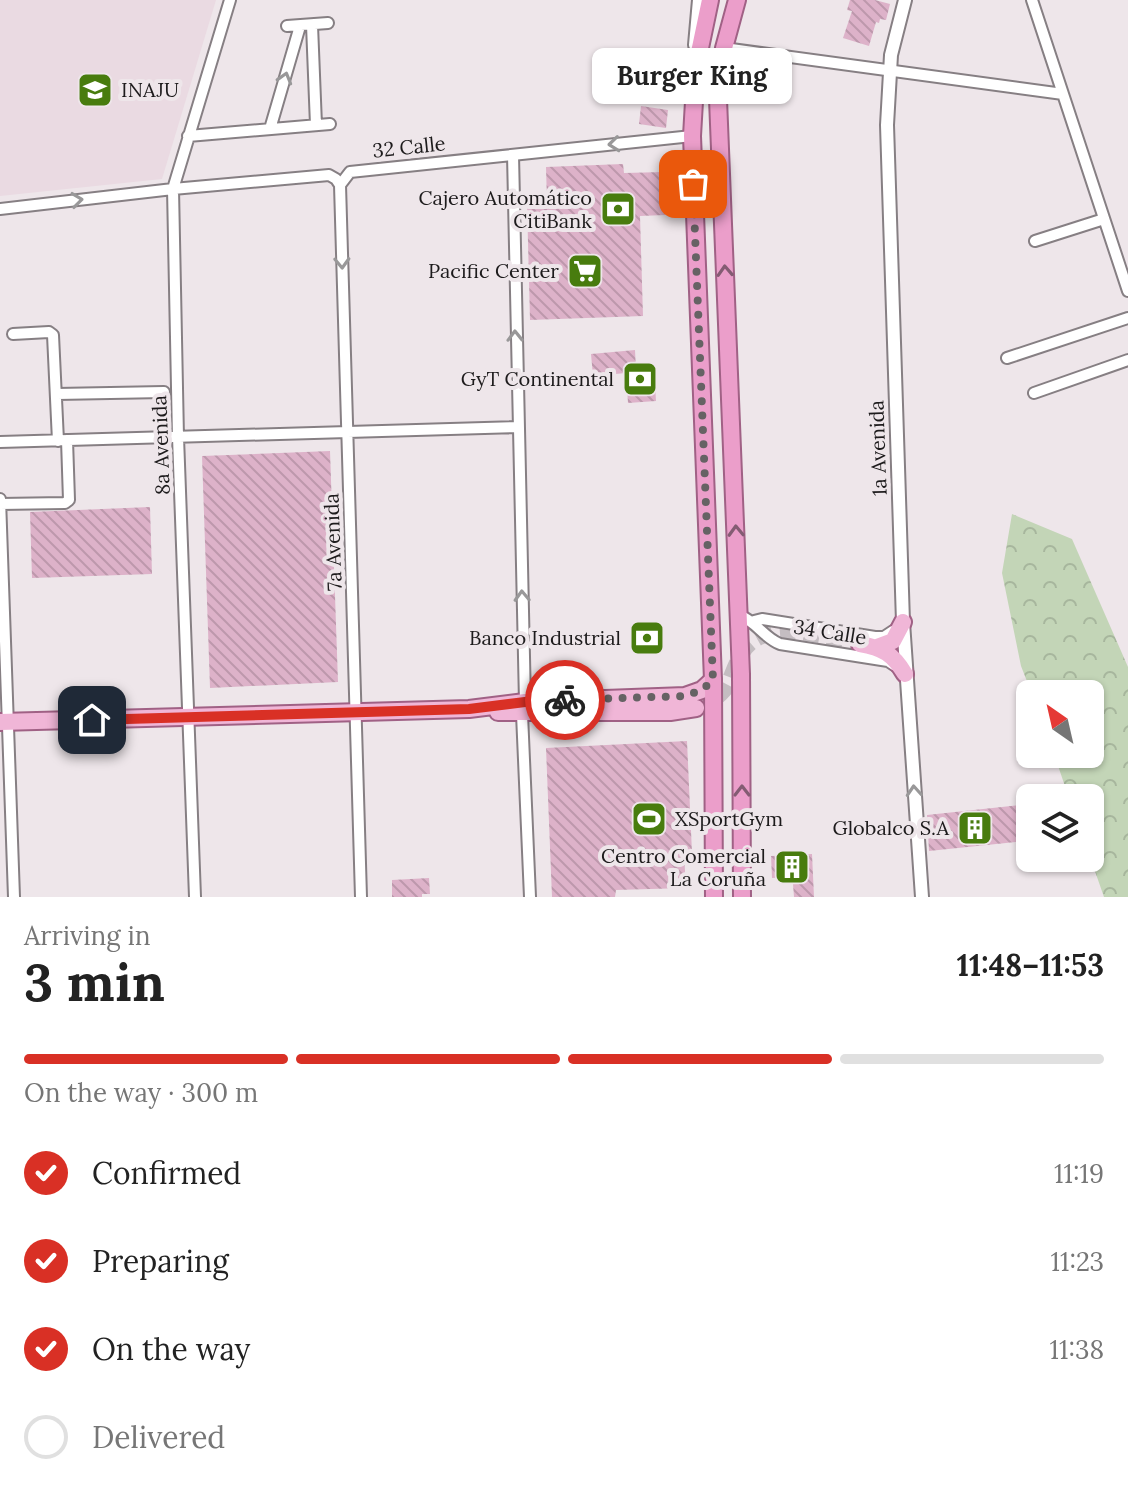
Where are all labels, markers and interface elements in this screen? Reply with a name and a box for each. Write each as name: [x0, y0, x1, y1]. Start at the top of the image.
callout: Burger King: [593, 48, 793, 104]
text: Burger King: [616, 59, 768, 92]
school or university icon: INAJU: [76, 71, 114, 109]
one-way arrow: [276, 71, 292, 85]
place label: INAJU: [121, 77, 179, 102]
street label: 32 Calle: [371, 130, 447, 163]
one-way arrow: [607, 135, 620, 152]
pin: [659, 150, 727, 218]
icon: bag: [671, 162, 715, 206]
place label: Cajero Automático CitiBank: [419, 185, 592, 233]
bank icon: Cajero Automático CitiBank: [599, 190, 637, 228]
one-way arrow: [71, 192, 84, 209]
supermarket icon: Pacific Center: [566, 252, 604, 290]
one-way arrow: [334, 257, 351, 270]
place label: Pacific Center: [428, 258, 559, 283]
one-way arrow: [717, 264, 734, 277]
one-way arrow: [507, 329, 524, 342]
bank icon: GyT Continental: [621, 360, 659, 398]
place label: GyT Continental: [461, 366, 614, 391]
street label: 8a Avenida: [146, 395, 175, 495]
street label: 1a Avenida: [863, 400, 892, 496]
street label: 7a Avenida: [318, 493, 347, 591]
one-way arrow: [727, 524, 744, 537]
one-way arrow: [513, 589, 530, 602]
street label: 34 Calle: [792, 613, 868, 650]
bank icon: Banco Industrial: [628, 619, 666, 657]
place label: Banco Industrial: [469, 625, 621, 650]
courier: [525, 660, 605, 740]
icon: bike: [543, 678, 587, 722]
north arrow: [1016, 680, 1104, 768]
map controls: [1016, 680, 1104, 872]
pin: [58, 686, 126, 754]
icon: home: [70, 698, 114, 742]
one-way arrow: [733, 784, 751, 797]
one-way arrow: [906, 784, 923, 797]
button: layers: [1016, 784, 1104, 872]
sports icon: XSportGym: [630, 800, 668, 838]
place label: XSportGym: [675, 806, 783, 831]
building icon: Globalco S.A: [956, 809, 994, 847]
place label: Globalco S.A: [832, 815, 949, 840]
place label: Centro Comercial La Coruña: [601, 843, 766, 891]
building icon: Centro Comercial La Coruña: [773, 848, 811, 886]
text: Arriving in: [24, 919, 151, 952]
text: 11:48–11:53: [957, 946, 1104, 984]
text: 3 min: [24, 949, 165, 1015]
text: On the way · 300 m: [24, 1076, 258, 1109]
icon: check: [24, 1151, 68, 1195]
text: Confirmed: [92, 1154, 241, 1192]
text: 11:19: [1054, 1157, 1104, 1190]
icon: check: [24, 1239, 68, 1283]
text: Preparing: [92, 1242, 229, 1280]
text: 11:23: [1051, 1245, 1104, 1278]
icon: check: [24, 1327, 68, 1371]
text: On the way: [92, 1330, 250, 1368]
text: 11:38: [1049, 1333, 1104, 1366]
text: Delivered: [92, 1418, 225, 1456]

